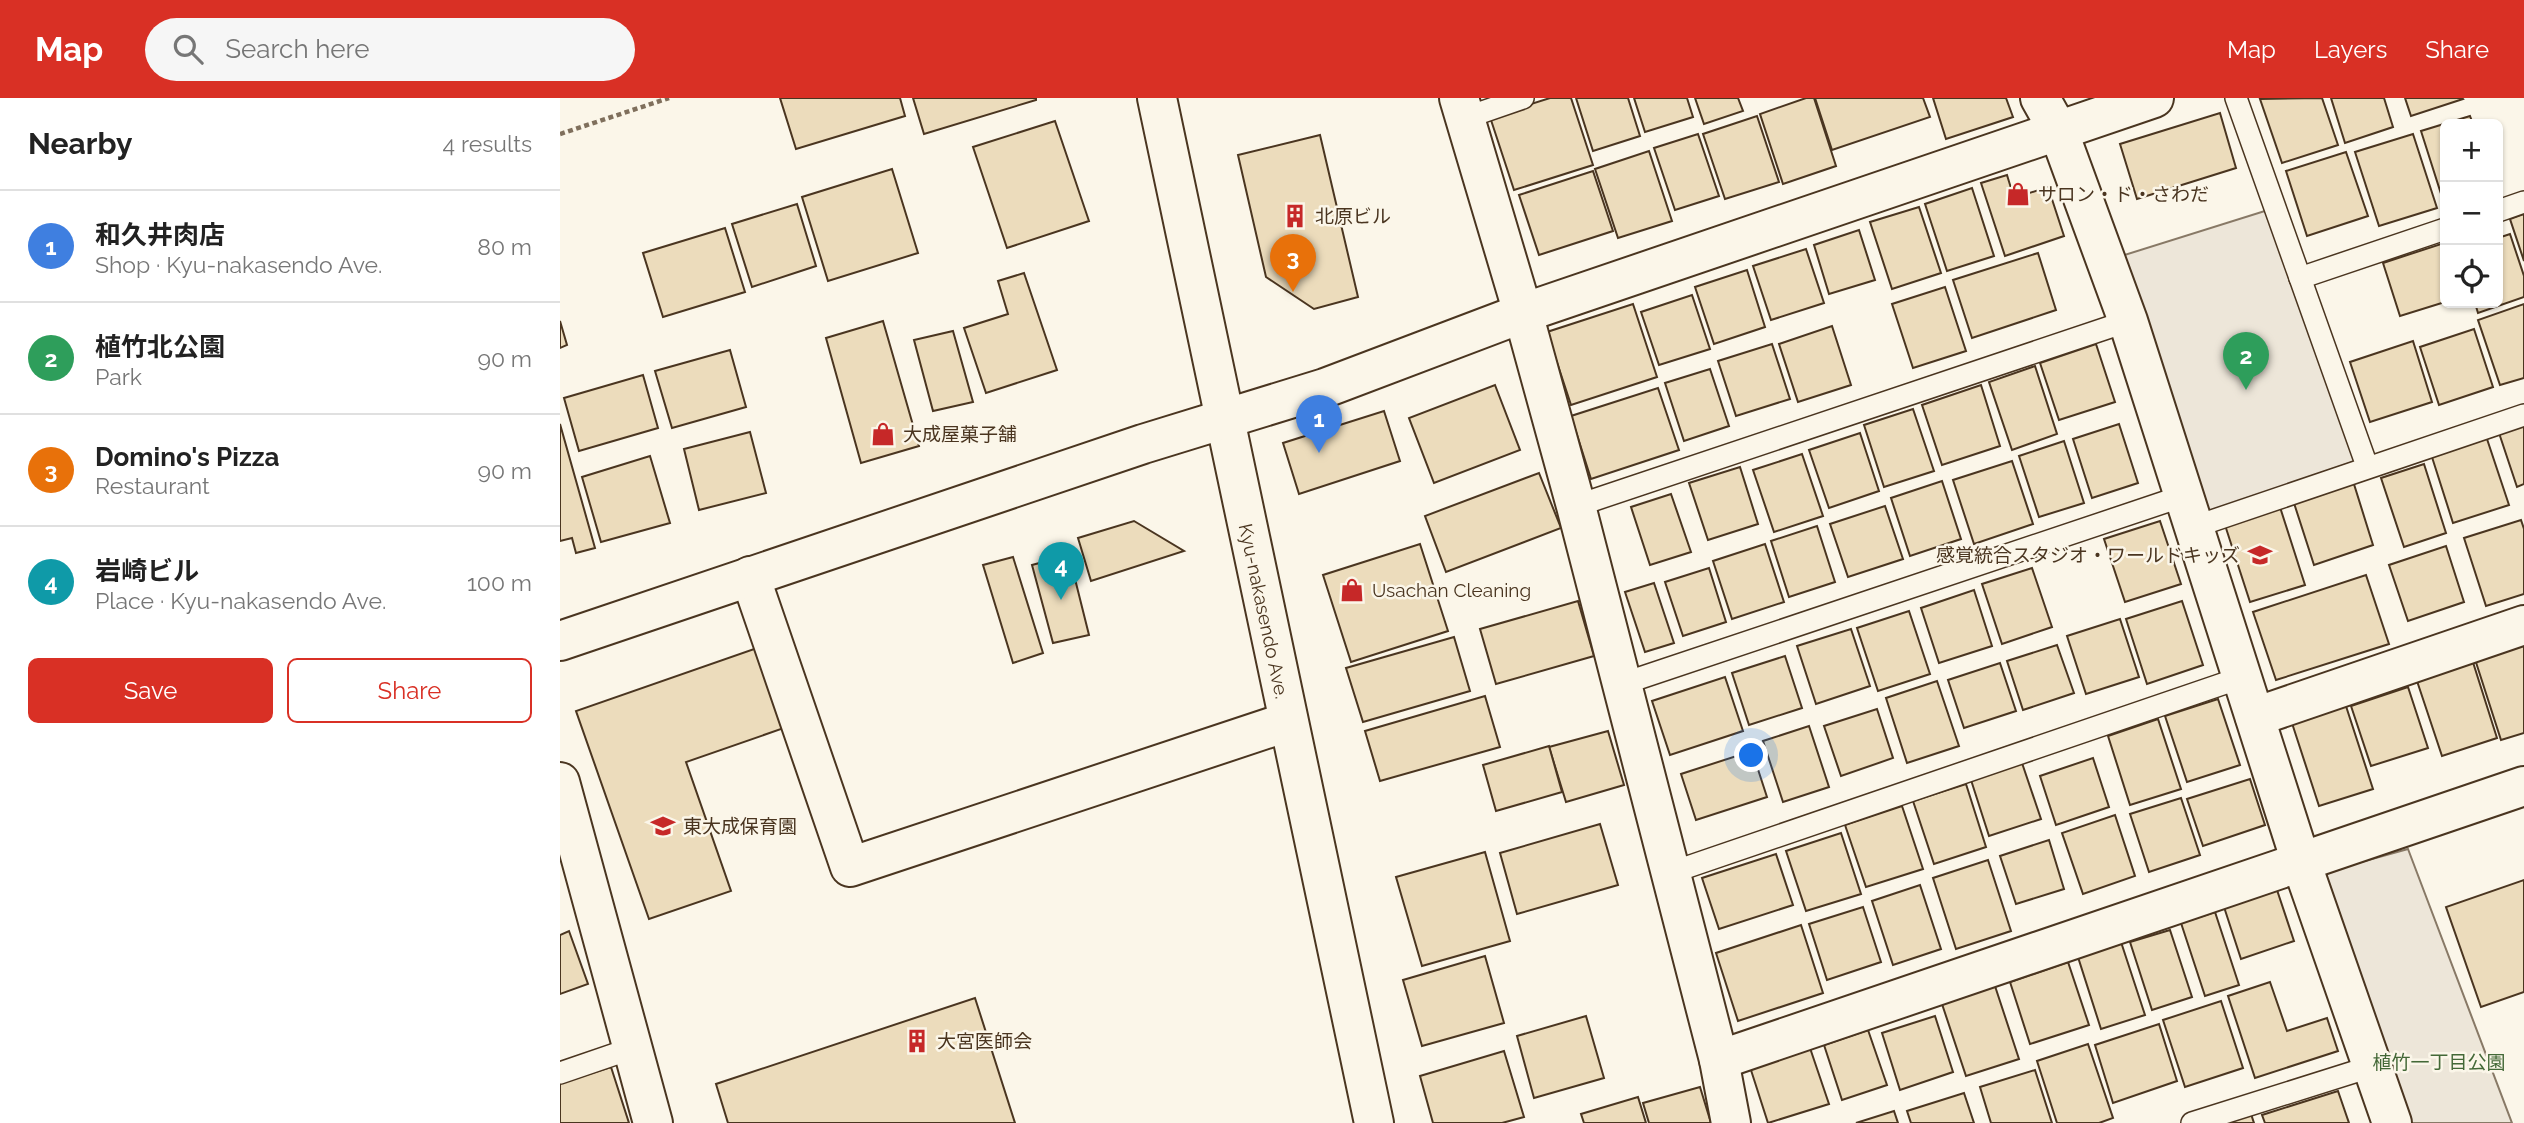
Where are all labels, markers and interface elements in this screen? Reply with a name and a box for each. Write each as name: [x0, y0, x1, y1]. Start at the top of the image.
search box: [145, 18, 635, 81]
text: Map: [35, 30, 103, 69]
icon: search: [169, 30, 207, 68]
text: Search here: [225, 34, 370, 64]
text: Map: [2227, 35, 2276, 64]
text: Layers: [2314, 35, 2387, 64]
text: Share: [2425, 35, 2489, 64]
map controls: [2440, 119, 2503, 308]
button: +: [2440, 119, 2503, 182]
text: Nearby: [28, 126, 132, 161]
text: 4 results: [443, 130, 532, 157]
shop icon: サロン・ド・さわだ: [2004, 180, 2032, 208]
button: −: [2440, 182, 2503, 245]
place label: サロン・ド・さわだ: [2038, 183, 2209, 205]
building icon: 北原ビル: [1281, 202, 1309, 230]
place label: 北原ビル: [1315, 205, 1391, 227]
text: 和久井肉店: [95, 220, 225, 250]
text: 1: [45, 233, 57, 260]
text: 80 m: [477, 233, 532, 260]
pin: 3: [1270, 234, 1316, 292]
button: locate: [2440, 245, 2503, 308]
text: Shop · Kyu-nakasendo Ave.: [95, 251, 382, 278]
text: 植竹北公園: [95, 332, 225, 362]
pin: 2: [2223, 332, 2269, 390]
text: 2: [45, 345, 57, 372]
text: 90 m: [477, 345, 532, 372]
text: Park: [95, 363, 142, 390]
pin: 1: [1296, 395, 1342, 453]
shop icon: 大成屋菓子舗: [869, 420, 897, 448]
place label: 大成屋菓子舗: [903, 423, 1017, 445]
text: Domino's Pizza: [95, 442, 280, 472]
text: 3: [45, 457, 57, 484]
text: 90 m: [477, 457, 532, 484]
text: Restaurant: [95, 472, 210, 499]
street label: Kyu-nakasendo Ave.: [1235, 521, 1293, 701]
school or university icon: 感覚統合スタジオ・ワールドキッズ: [2246, 541, 2274, 569]
pin: 4: [1038, 542, 1084, 600]
place label: 感覚統合スタジオ・ワールドキッズ: [1936, 544, 2240, 566]
text: 岩崎ビル: [95, 556, 199, 586]
text: 4: [44, 569, 58, 596]
text: 100 m: [467, 569, 532, 596]
shop icon: Usachan Cleaning: [1338, 576, 1366, 604]
place label: Usachan Cleaning: [1372, 579, 1531, 601]
text: Place · Kyu-nakasendo Ave.: [95, 587, 386, 614]
button: Save: [28, 658, 273, 723]
button: Share: [287, 658, 532, 723]
your location: [1734, 738, 1768, 772]
school or university icon: 東大成保育園: [649, 812, 677, 840]
place label: 東大成保育園: [683, 815, 797, 837]
building icon: 大宮医師会: [903, 1027, 931, 1055]
place label: 大宮医師会: [937, 1030, 1032, 1052]
park label: 植竹一丁目公園: [2372, 1051, 2506, 1073]

